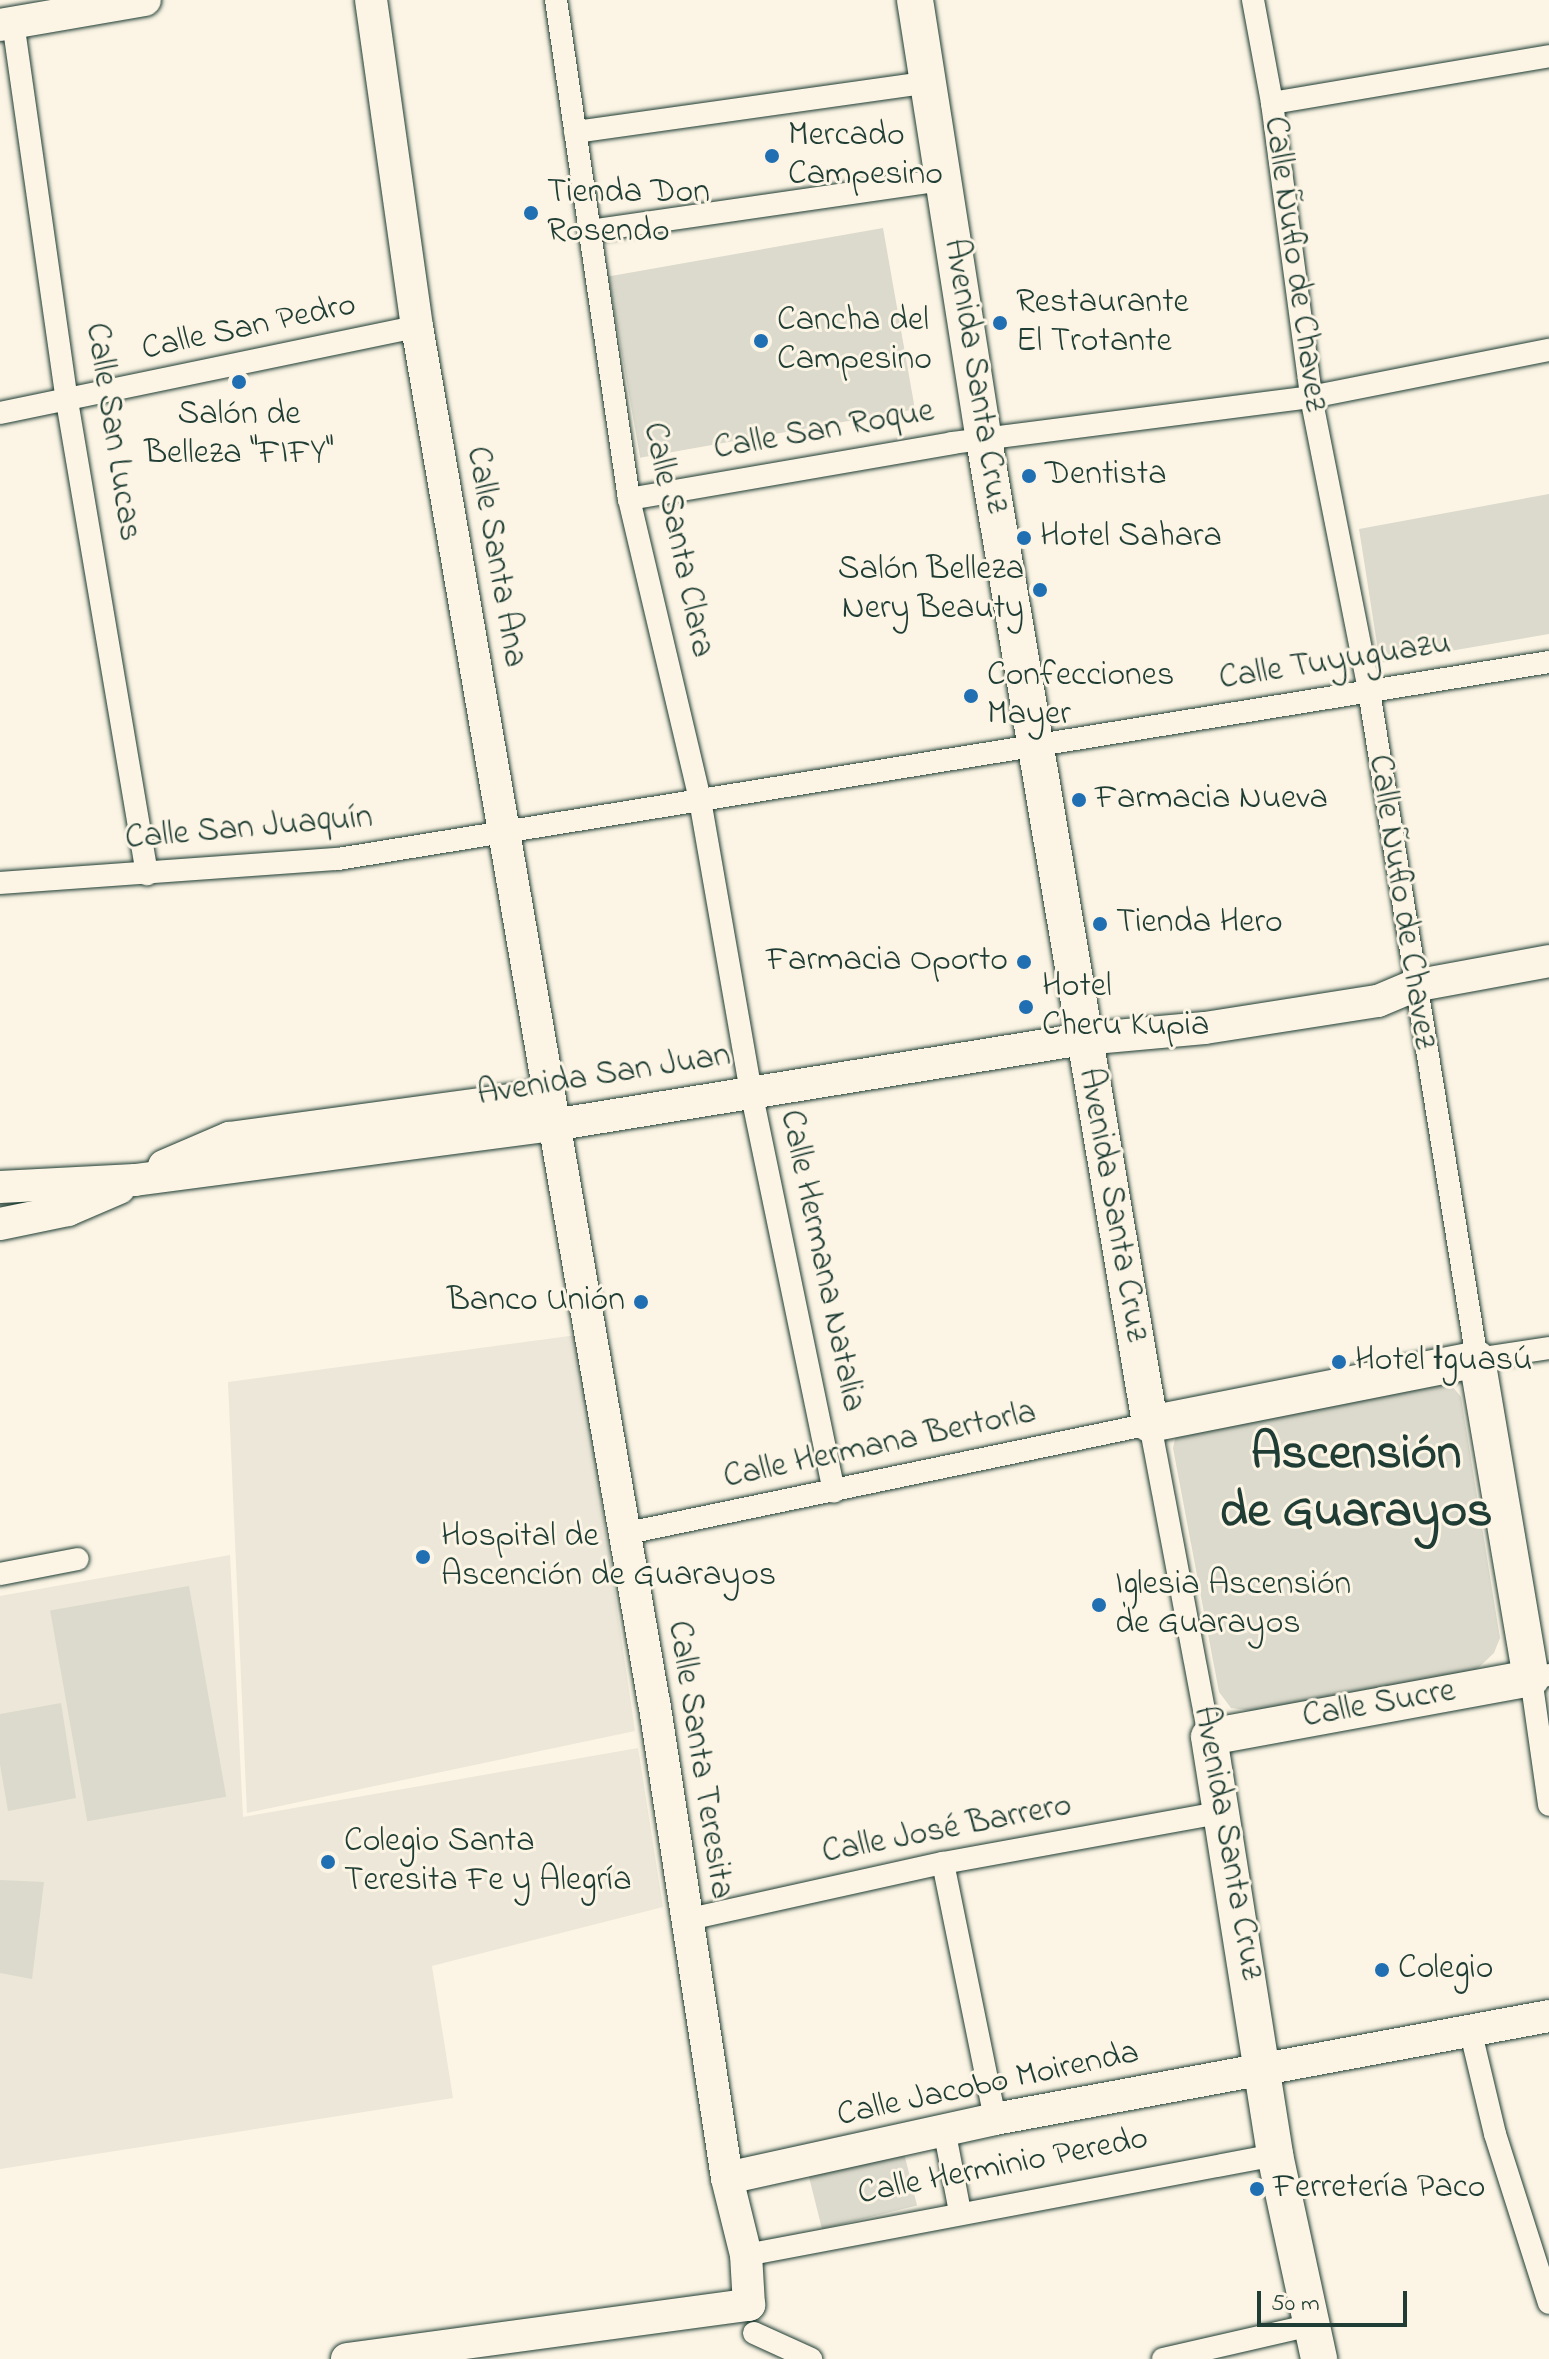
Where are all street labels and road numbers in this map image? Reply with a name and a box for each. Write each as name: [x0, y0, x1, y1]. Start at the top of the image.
street label: Calle Ñuflo de Chavez: [1253, 114, 1335, 414]
street label: Avenida Santa Cruz: [933, 236, 1017, 516]
street label: Calle San Pedro: [138, 285, 360, 371]
street label: Calle San Lucas: [75, 320, 149, 544]
street label: Calle San Roque: [711, 392, 937, 470]
street label: Calle Santa Clara: [632, 419, 722, 661]
street label: Calle Santa Ana: [456, 443, 534, 671]
street label: Calle Tuyuguazu: [1216, 624, 1454, 700]
street label: Calle Ñuflo de Chavez: [1358, 752, 1444, 1052]
street label: Calle San Juaquín: [124, 798, 374, 860]
street label: Avenida San Juan: [475, 1036, 733, 1116]
street label: Avenida Santa Cruz: [1068, 1065, 1156, 1345]
street label: Calle Hermana Natalia: [769, 1106, 873, 1416]
street label: Calle Hermana Bertorla: [720, 1393, 1040, 1499]
street label: Calle Santa Teresita: [657, 1618, 741, 1902]
street label: Calle Sucre: [1300, 1672, 1458, 1738]
street label: Avenida Santa Cruz: [1183, 1703, 1271, 1983]
street label: Calle José Barrero: [819, 1786, 1075, 1874]
street label: Calle Jacobo Moirenda: [833, 2033, 1143, 2137]
street label: Calle Herminio Peredo: [854, 2119, 1152, 2215]

